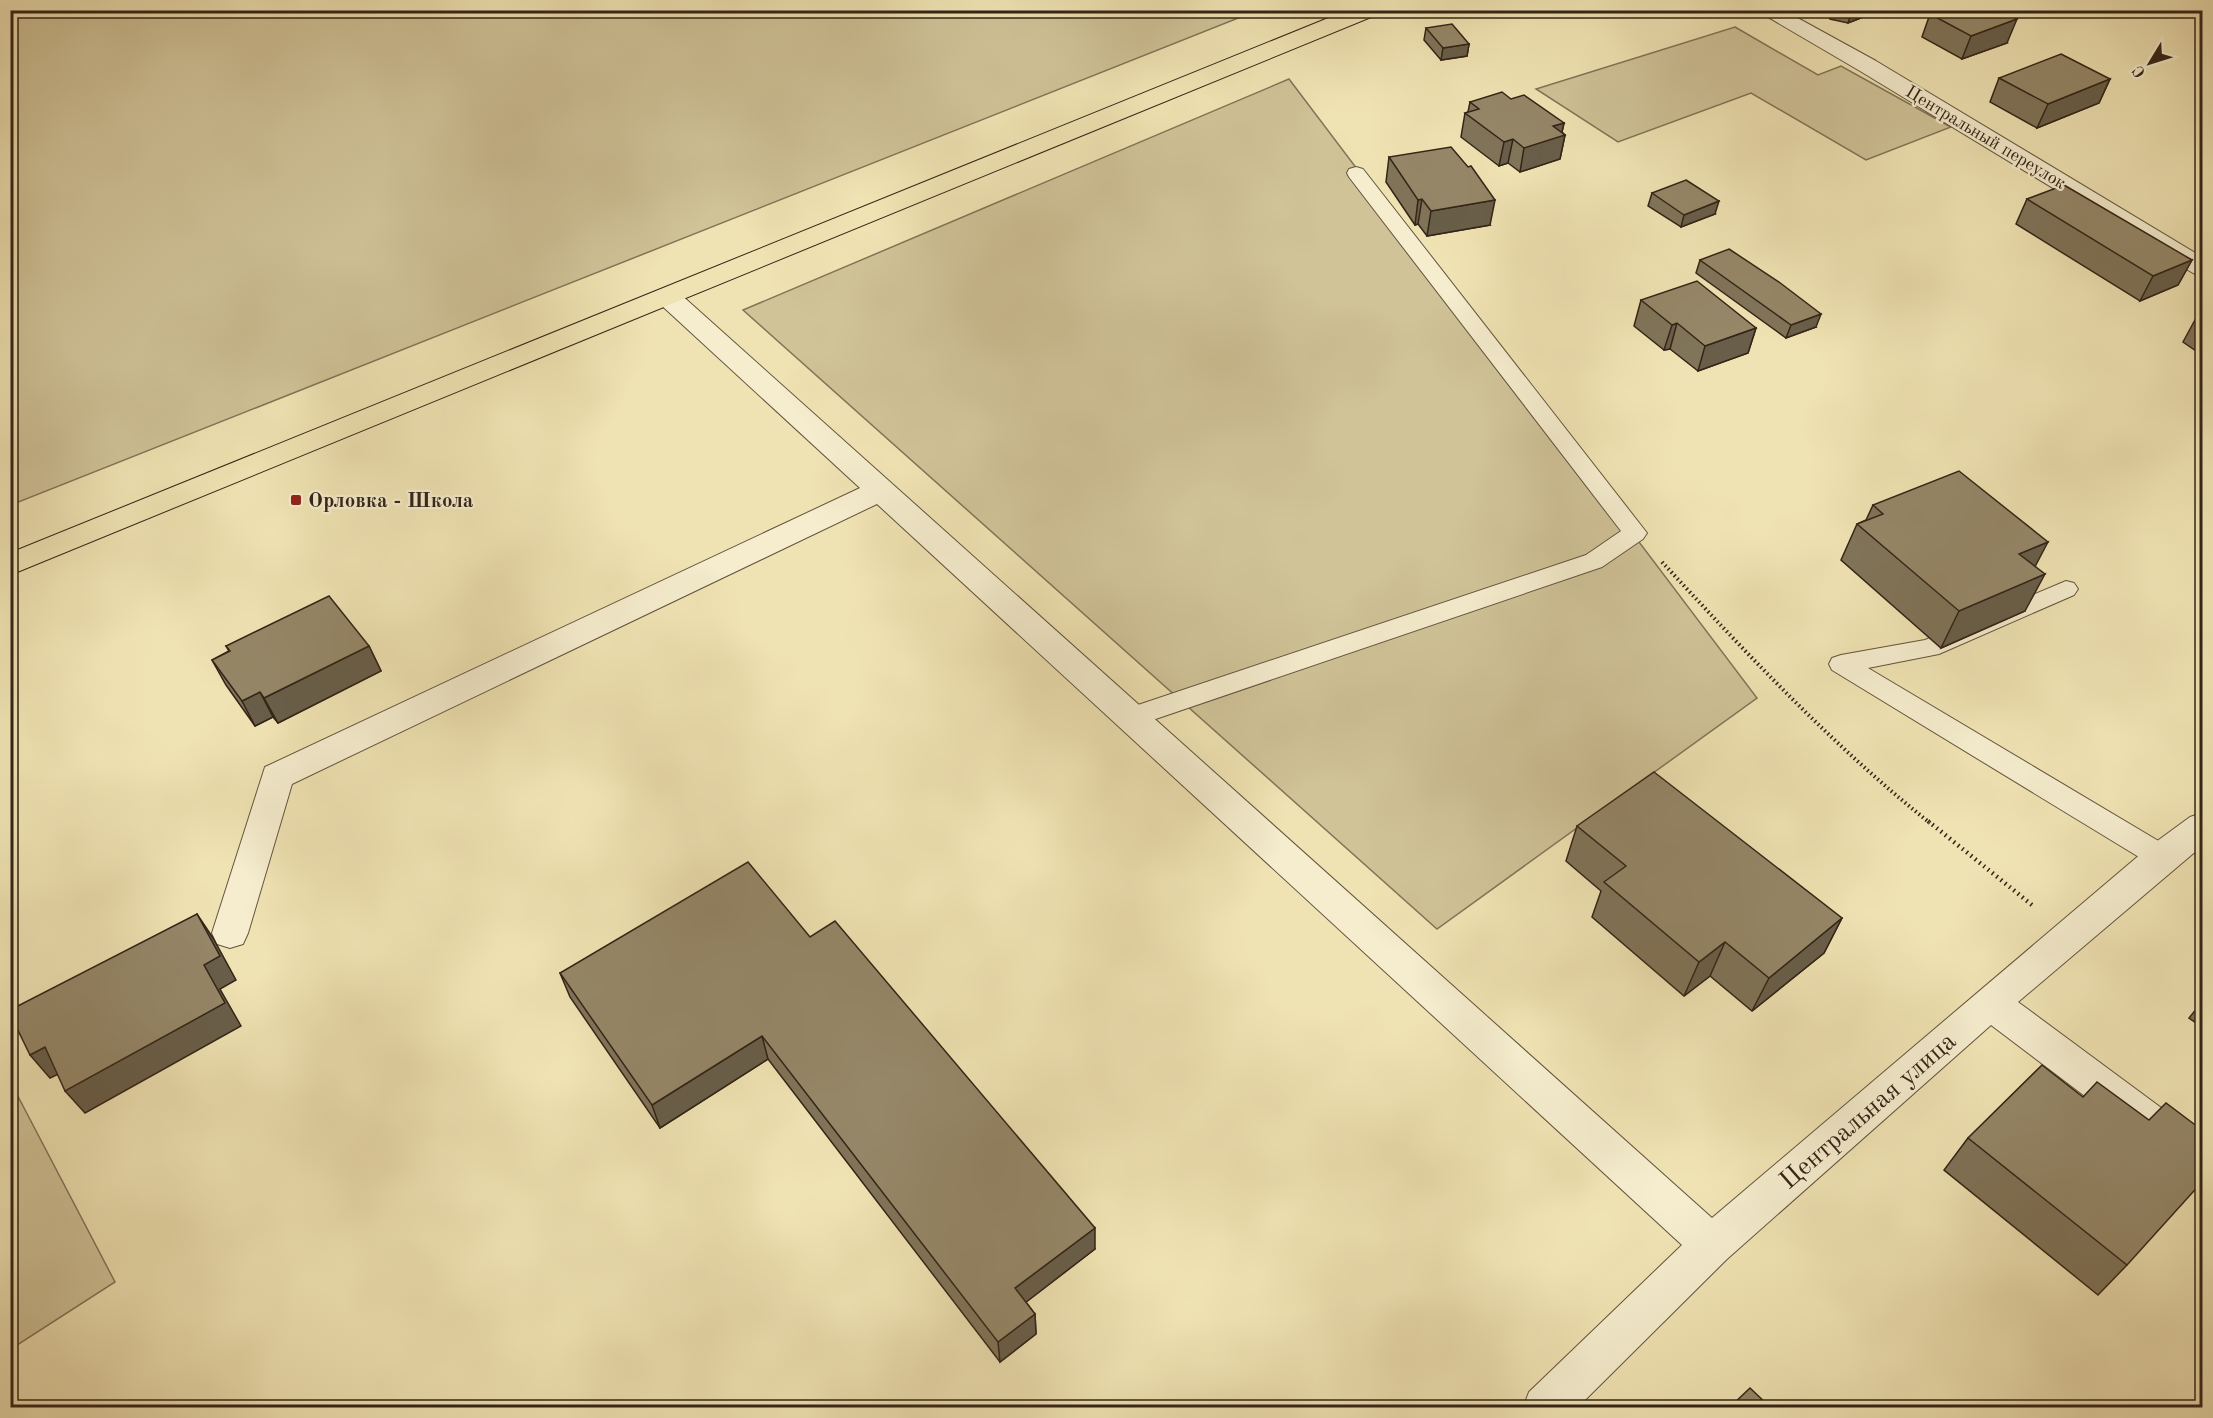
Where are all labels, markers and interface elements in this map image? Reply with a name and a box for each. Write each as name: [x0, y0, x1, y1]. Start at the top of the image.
north arrow: [2120, 33, 2180, 93]
text: С: [2130, 62, 2149, 80]
street label: Центральный переулок: [1902, 83, 2069, 193]
place label: Орловка - Школа: [308, 491, 474, 512]
marker: Орловка - Школа: [289, 493, 303, 507]
street label: Центральная улица: [1775, 1028, 1961, 1195]

